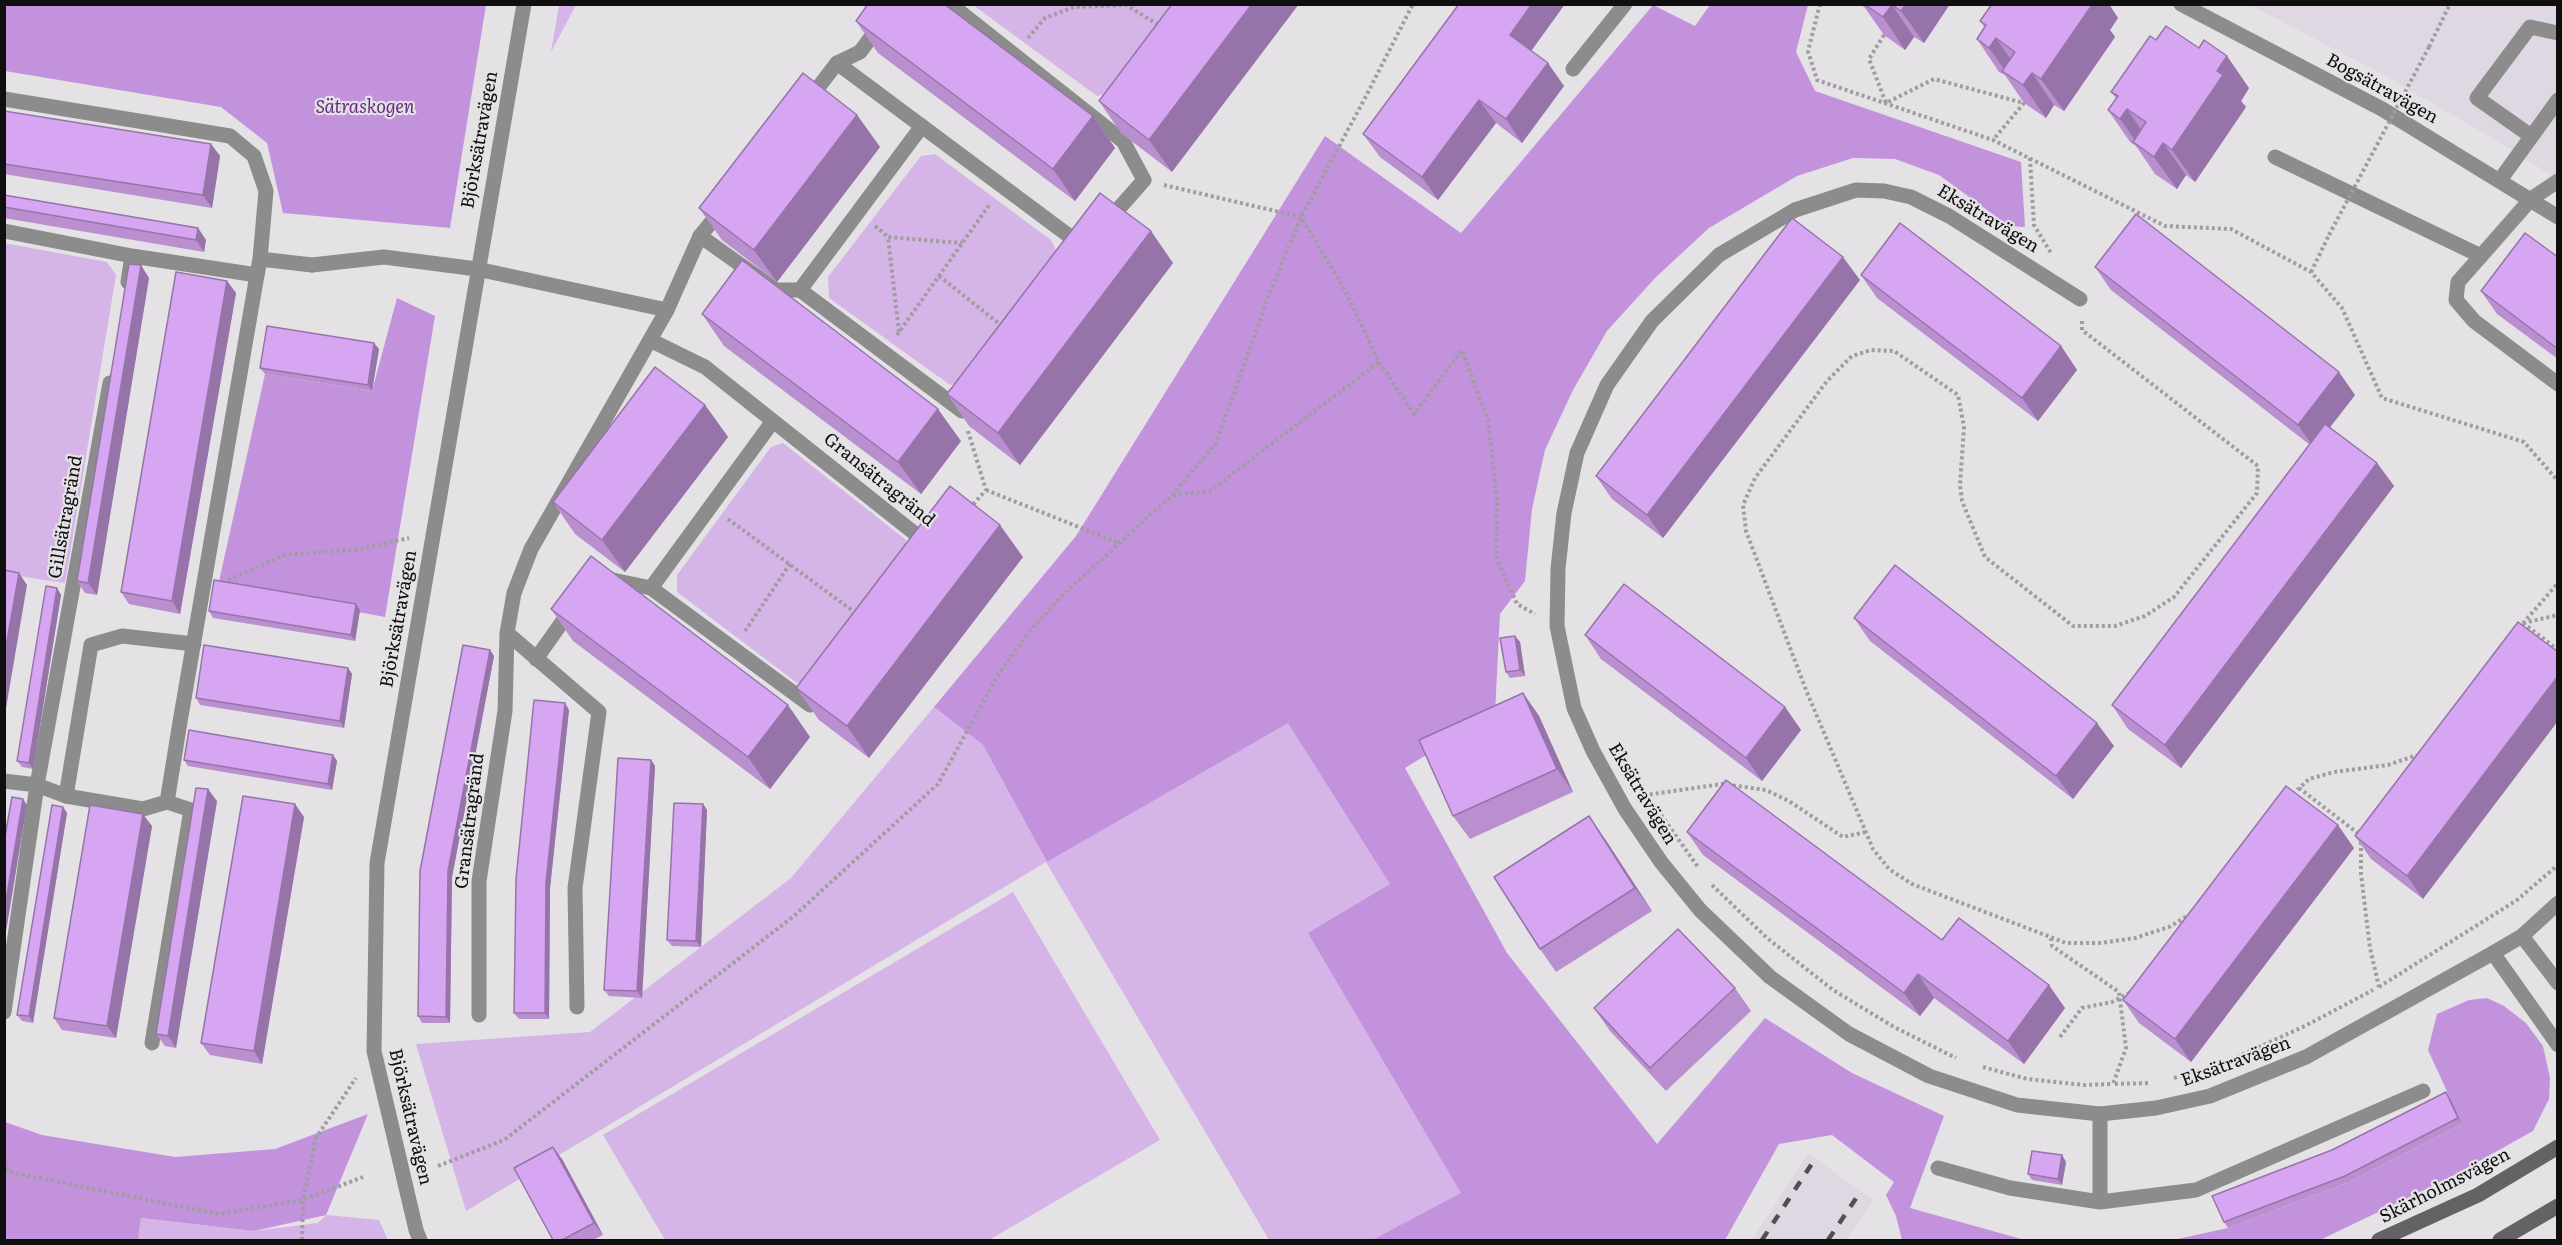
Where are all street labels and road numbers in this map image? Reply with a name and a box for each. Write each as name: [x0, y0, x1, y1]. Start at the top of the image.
street label: Bogsätravägen: [2322, 49, 2442, 129]
street label: Björksätravägen: [457, 69, 503, 211]
street label: Eksätravägen: [1933, 180, 2043, 258]
street label: Gransätragränd: [819, 429, 939, 531]
street label: Gillsätragränd: [45, 454, 87, 580]
street label: Björksätravägen: [376, 548, 422, 690]
street label: Eksätravägen: [1603, 739, 1681, 849]
street label: Gransätragränd: [451, 752, 489, 890]
street label: Eksätravägen: [2178, 1032, 2294, 1092]
street label: Björksätravägen: [384, 1047, 436, 1187]
street label: Skärholmsvägen: [2376, 1144, 2514, 1228]

